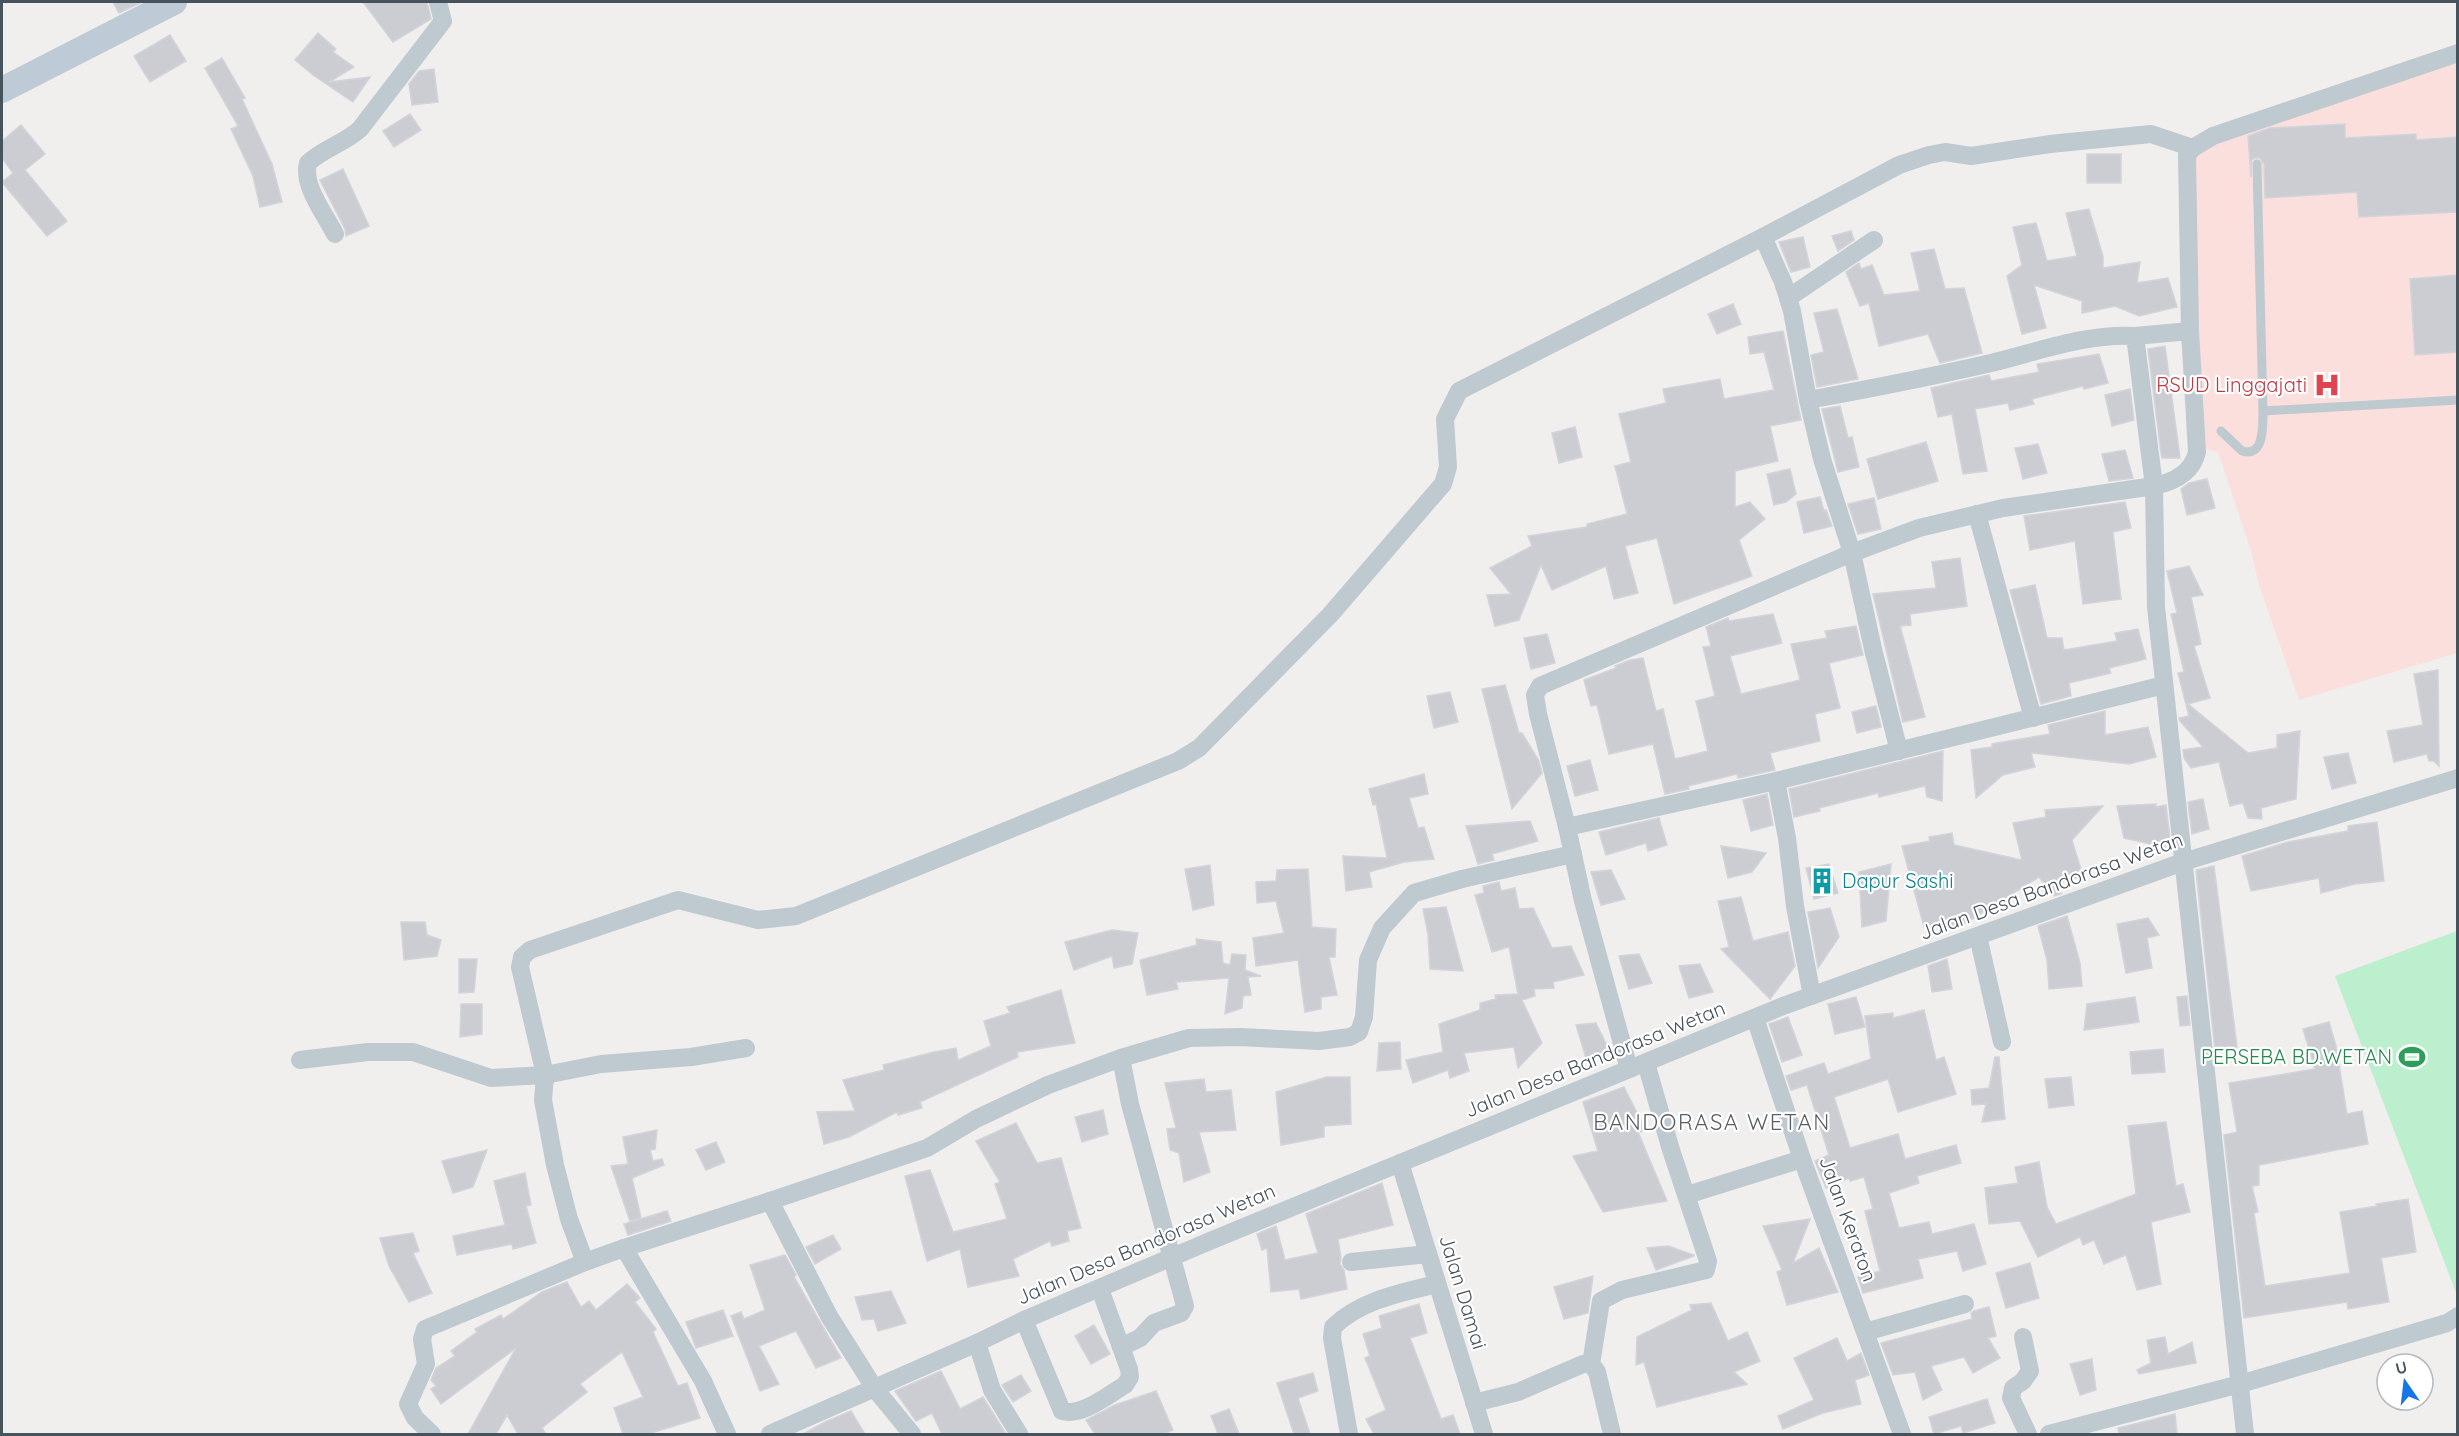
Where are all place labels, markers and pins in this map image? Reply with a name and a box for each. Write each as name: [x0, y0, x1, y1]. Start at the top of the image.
hospital icon: RSUD Linggajati: [2312, 370, 2342, 400]
place label: RSUD Linggajati: [2156, 372, 2307, 397]
building icon: Dapur Sashi: [1807, 866, 1837, 896]
place label: Dapur Sashi: [1842, 868, 1954, 893]
sports icon: PERSEBA BD.WETAN: [2397, 1042, 2427, 1072]
place label: PERSEBA BD.WETAN: [2201, 1044, 2392, 1069]

